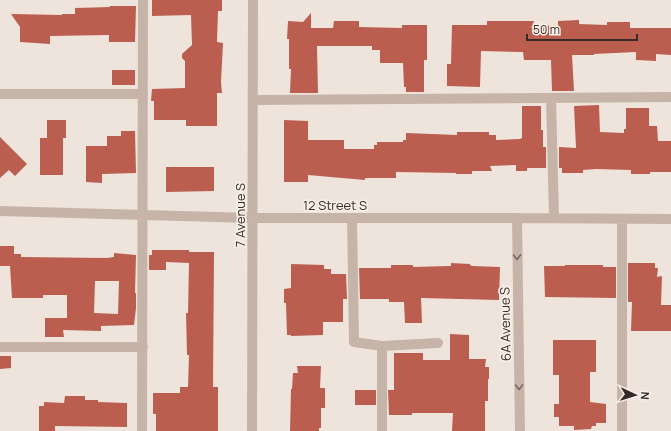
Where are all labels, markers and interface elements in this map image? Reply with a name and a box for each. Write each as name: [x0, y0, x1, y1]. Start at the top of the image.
scale bar: [527, 16, 637, 42]
text: 50 m: [533, 21, 560, 38]
street label: 7 Avenue S: [231, 183, 249, 247]
street label: 12 Street S: [303, 196, 367, 214]
one-way arrow: [513, 254, 521, 260]
street label: 6A Avenue S: [495, 287, 515, 361]
north arrow: [615, 375, 655, 415]
one-way arrow: [515, 384, 523, 390]
text: N: [638, 391, 653, 400]

